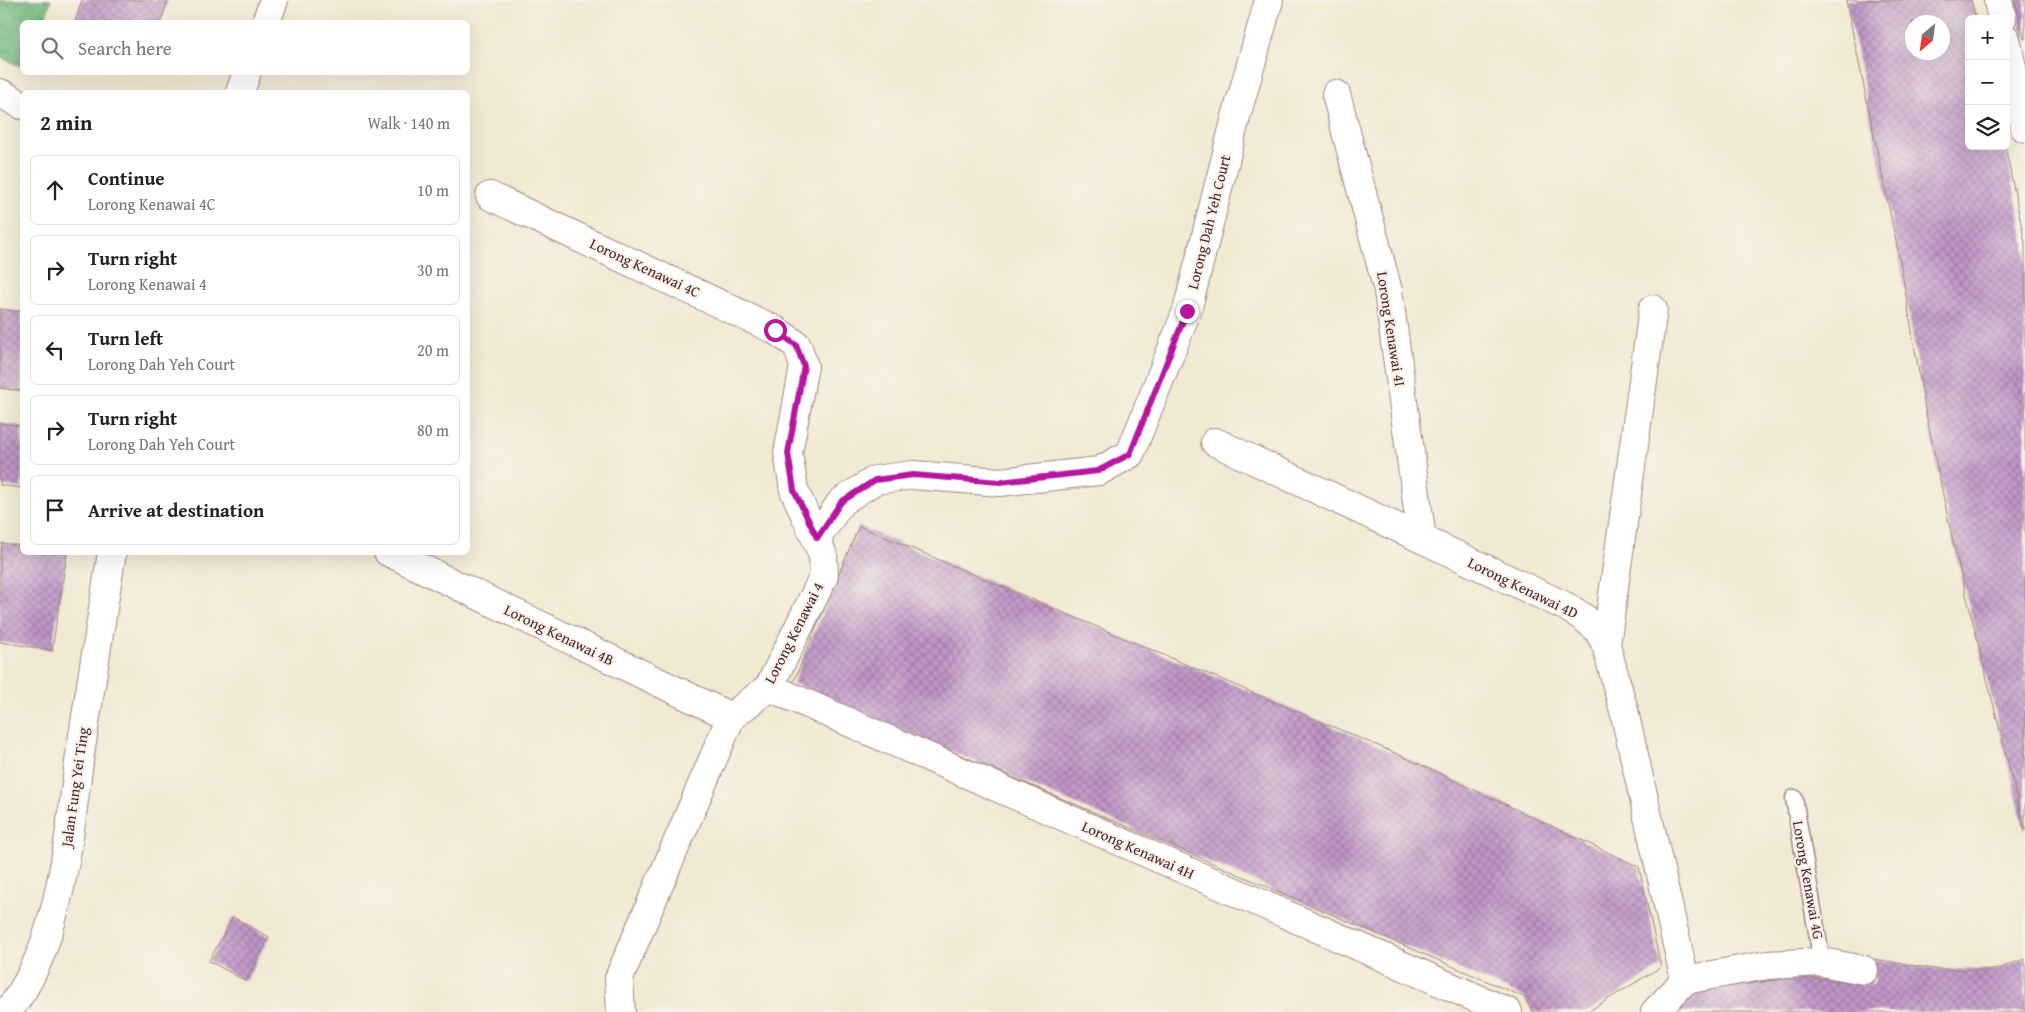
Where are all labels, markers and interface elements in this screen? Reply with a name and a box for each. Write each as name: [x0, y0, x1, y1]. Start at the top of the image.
north arrow: [1905, 15, 1950, 60]
map controls: [1965, 15, 2010, 150]
button: +: [1965, 15, 2010, 60]
search box: [20, 20, 470, 75]
icon: search: [38, 34, 66, 62]
text: Search here: [78, 34, 172, 62]
button: −: [1965, 60, 2010, 105]
button: layers: [1965, 105, 2010, 150]
text: 2 min: [40, 107, 92, 138]
text: Walk · 140 m: [367, 111, 450, 135]
street label: Lorong Dah Yeh Court: [1182, 152, 1236, 291]
text: Continue: [88, 164, 165, 192]
icon: ahead: [41, 176, 69, 204]
text: 10 m: [417, 178, 449, 202]
text: Lorong Kenawai 4C: [88, 192, 215, 216]
street label: Lorong Kenawai 4C: [587, 233, 704, 302]
text: Turn right: [88, 244, 177, 272]
icon: right: [41, 256, 69, 284]
text: 30 m: [417, 258, 449, 282]
street label: Lorong Kenawai 4I: [1372, 270, 1411, 388]
text: Lorong Kenawai 4: [88, 272, 207, 296]
route end: [1176, 300, 1199, 323]
route start: [764, 319, 787, 342]
text: Turn left: [88, 324, 163, 352]
icon: left: [41, 336, 69, 364]
text: 20 m: [417, 338, 449, 362]
text: Lorong Dah Yeh Court: [88, 352, 235, 376]
text: Turn right: [88, 404, 177, 432]
icon: right: [41, 416, 69, 444]
text: 80 m: [417, 418, 449, 442]
text: Lorong Dah Yeh Court: [88, 432, 235, 456]
icon: arrive: [41, 496, 69, 524]
text: Arrive at destination: [88, 496, 264, 524]
street label: Lorong Kenawai 4D: [1465, 552, 1582, 623]
street label: Lorong Kenawai 4: [759, 578, 828, 687]
street label: Lorong Kenawai 4B: [501, 599, 618, 670]
street label: Jalan Fung Yei Ting: [55, 725, 93, 850]
street label: Lorong Kenawai 4H: [1079, 815, 1198, 884]
street label: Lorong Kenawai 4G: [1788, 819, 1829, 941]

